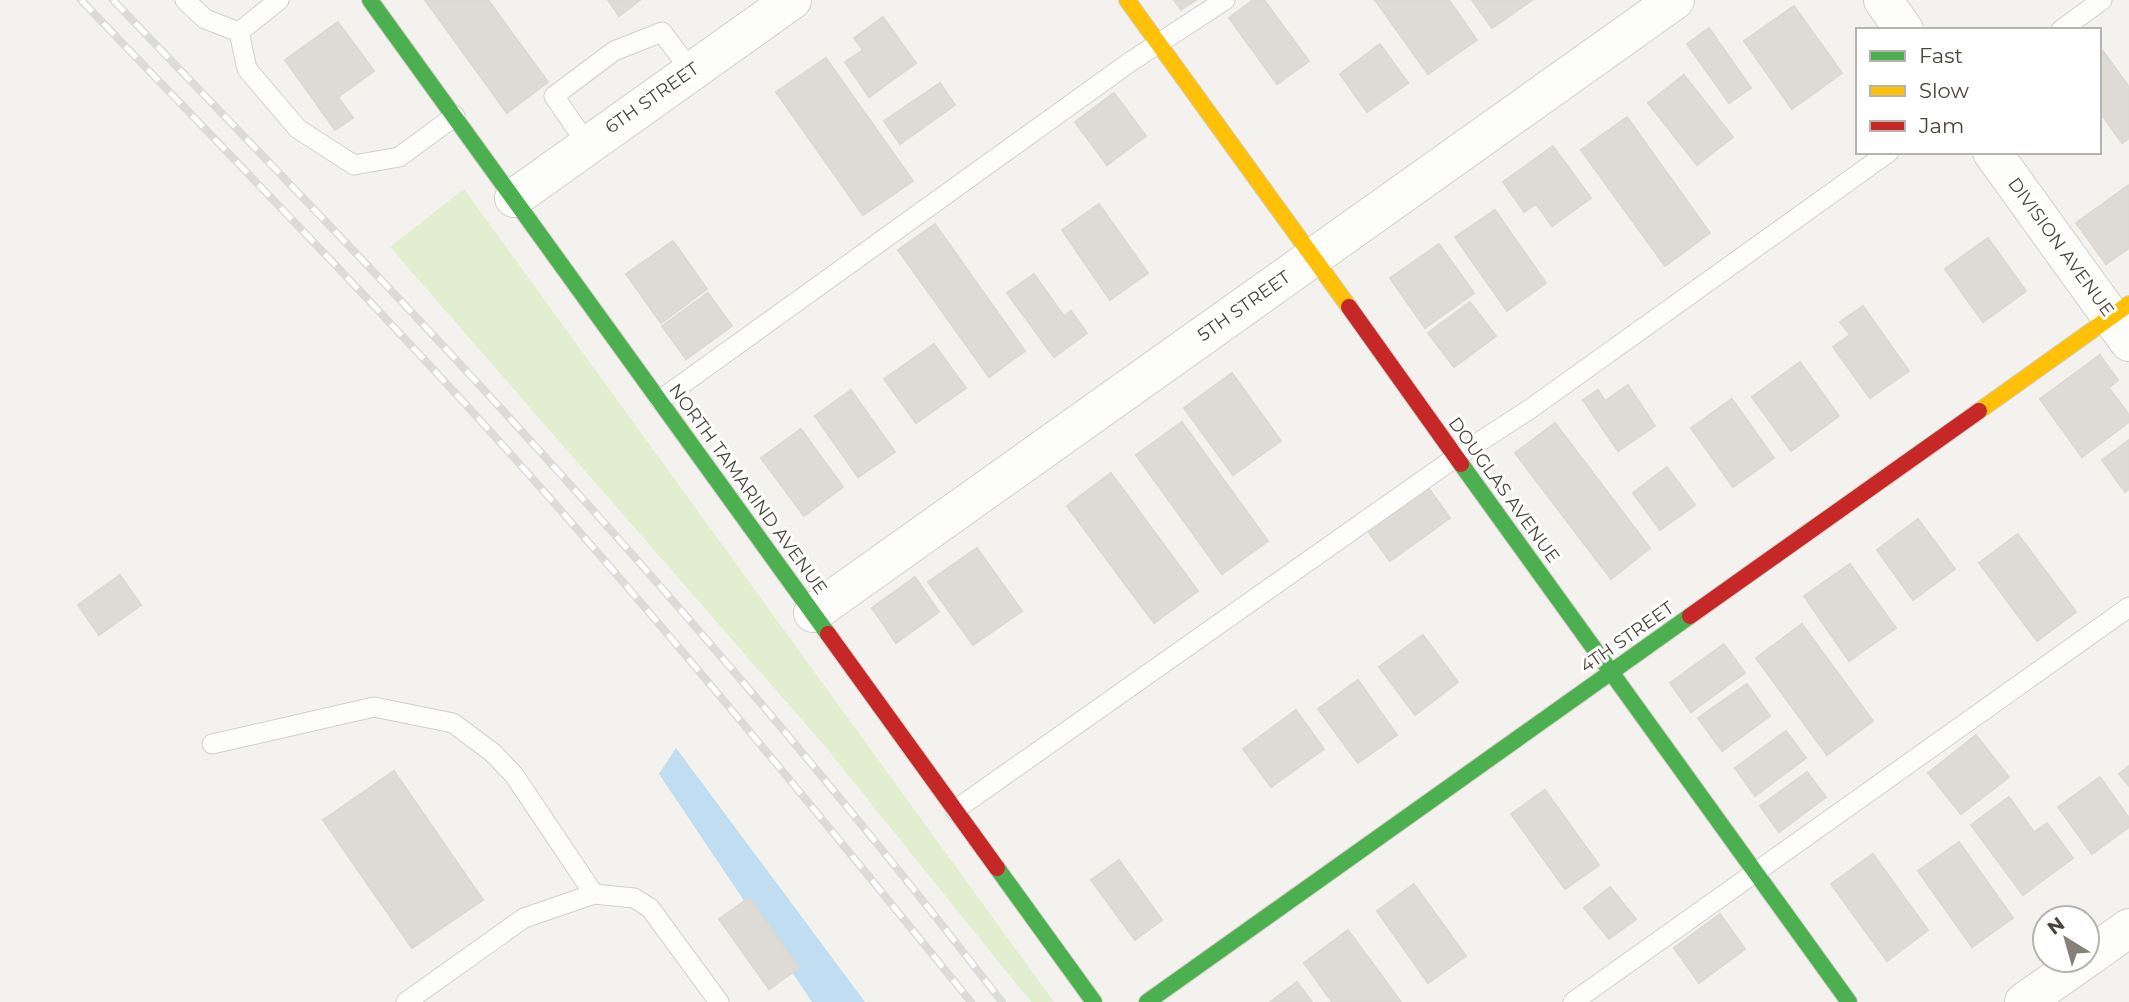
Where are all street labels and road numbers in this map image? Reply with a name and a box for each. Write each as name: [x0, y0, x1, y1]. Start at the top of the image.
street label: 6TH STREET: [601, 57, 704, 138]
street label: DIVISION AVENUE: [2003, 173, 2119, 321]
street label: 5TH STREET: [1193, 266, 1295, 346]
street label: NORTH TAMARIND AVENUE: [664, 379, 832, 599]
street label: DOUGLAS AVENUE: [1444, 413, 1564, 567]
street label: 4TH STREET: [1576, 596, 1679, 677]

